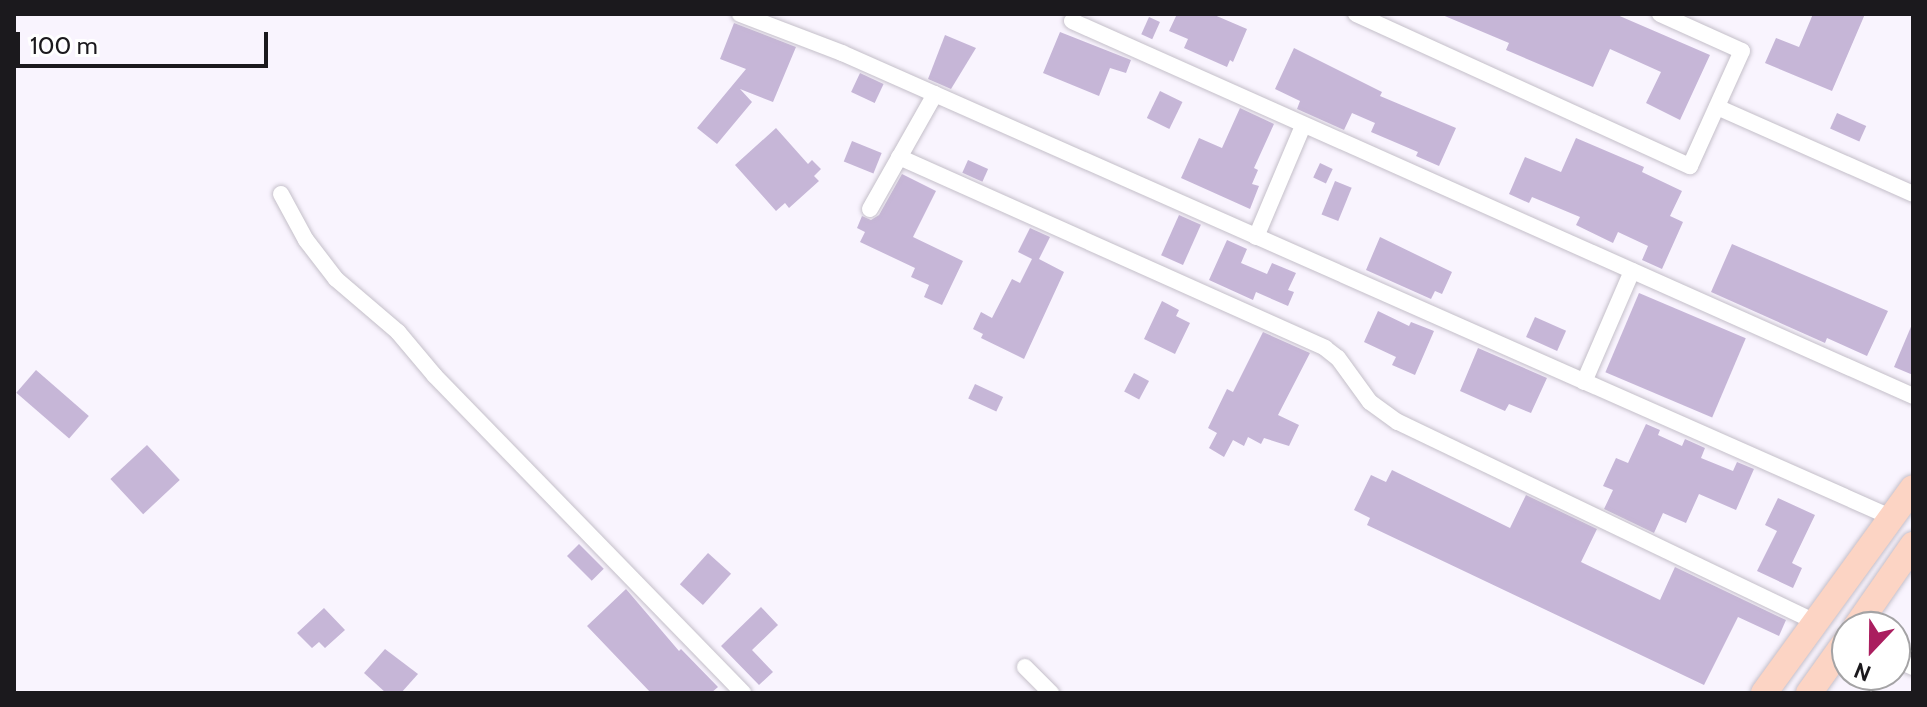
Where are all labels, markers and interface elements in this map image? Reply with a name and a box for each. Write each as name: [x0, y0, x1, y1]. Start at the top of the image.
scale bar: [20, 16, 272, 66]
text: 100 m: [30, 31, 98, 60]
north arrow: [1831, 611, 1911, 691]
text: N: [1850, 656, 1875, 687]

